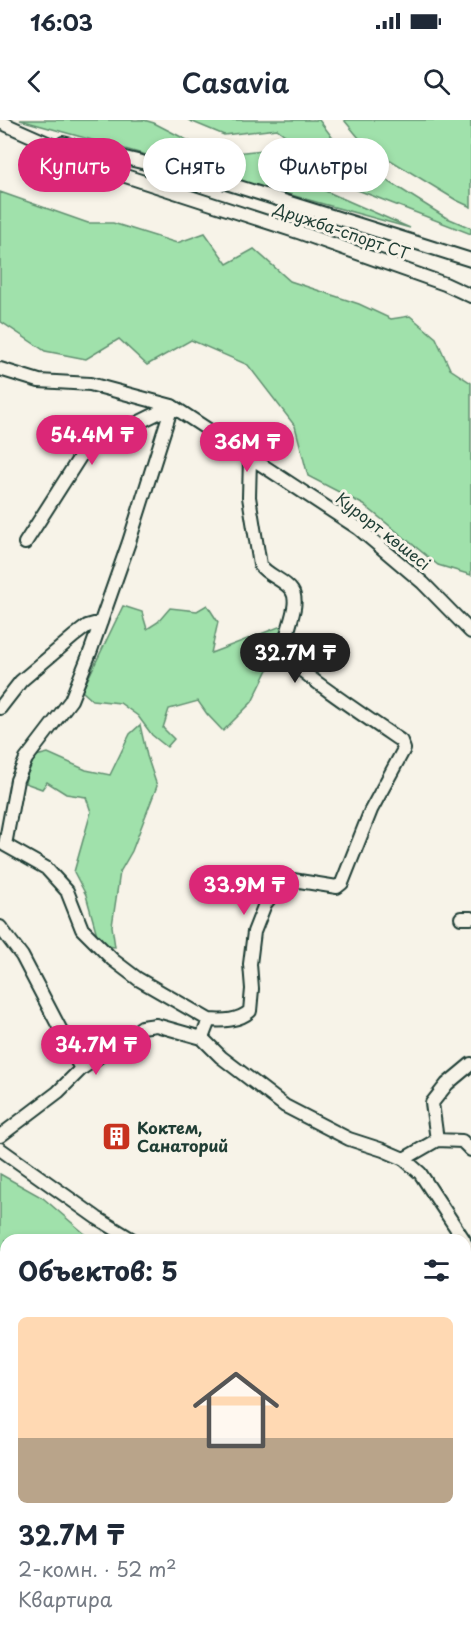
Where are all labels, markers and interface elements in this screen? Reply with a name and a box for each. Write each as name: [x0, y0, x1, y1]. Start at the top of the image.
text: 16:03: [30, 5, 93, 38]
text: Casavia: [182, 61, 289, 102]
icon: back: [18, 65, 51, 98]
icon: search: [420, 65, 453, 98]
chip: Купить: [18, 138, 131, 192]
chip: Снять: [143, 138, 246, 192]
chip: Фильтры: [258, 138, 389, 192]
street label: Дружба-спорт СТ: [270, 195, 414, 265]
pin: 54.4M ₸: [37, 415, 147, 466]
text: 54.4M ₸: [50, 419, 134, 449]
pin: 36M ₸: [205, 422, 289, 473]
text: 36M ₸: [214, 426, 280, 456]
street label: Курорт көшесі: [331, 486, 436, 575]
pin: 32.7M ₸: [240, 633, 350, 684]
text: 32.7M ₸: [254, 637, 336, 667]
pin: 33.9M ₸: [189, 865, 299, 916]
text: 33.9M ₸: [203, 869, 285, 899]
pin: 34.7M ₸: [41, 1025, 151, 1076]
text: 34.7M ₸: [55, 1029, 137, 1059]
place label: Коктем, Санаторий: [137, 1115, 228, 1157]
building icon: Коктем, Санаторий: [100, 1121, 132, 1153]
text: Объектов: 5: [18, 1251, 178, 1290]
icon: filters: [420, 1254, 453, 1287]
icon: home: [182, 1356, 290, 1464]
text: 32.7M ₸: [18, 1515, 124, 1554]
text: 2-комн. · 52 m²: [18, 1554, 177, 1584]
text: Квартира: [18, 1584, 112, 1614]

